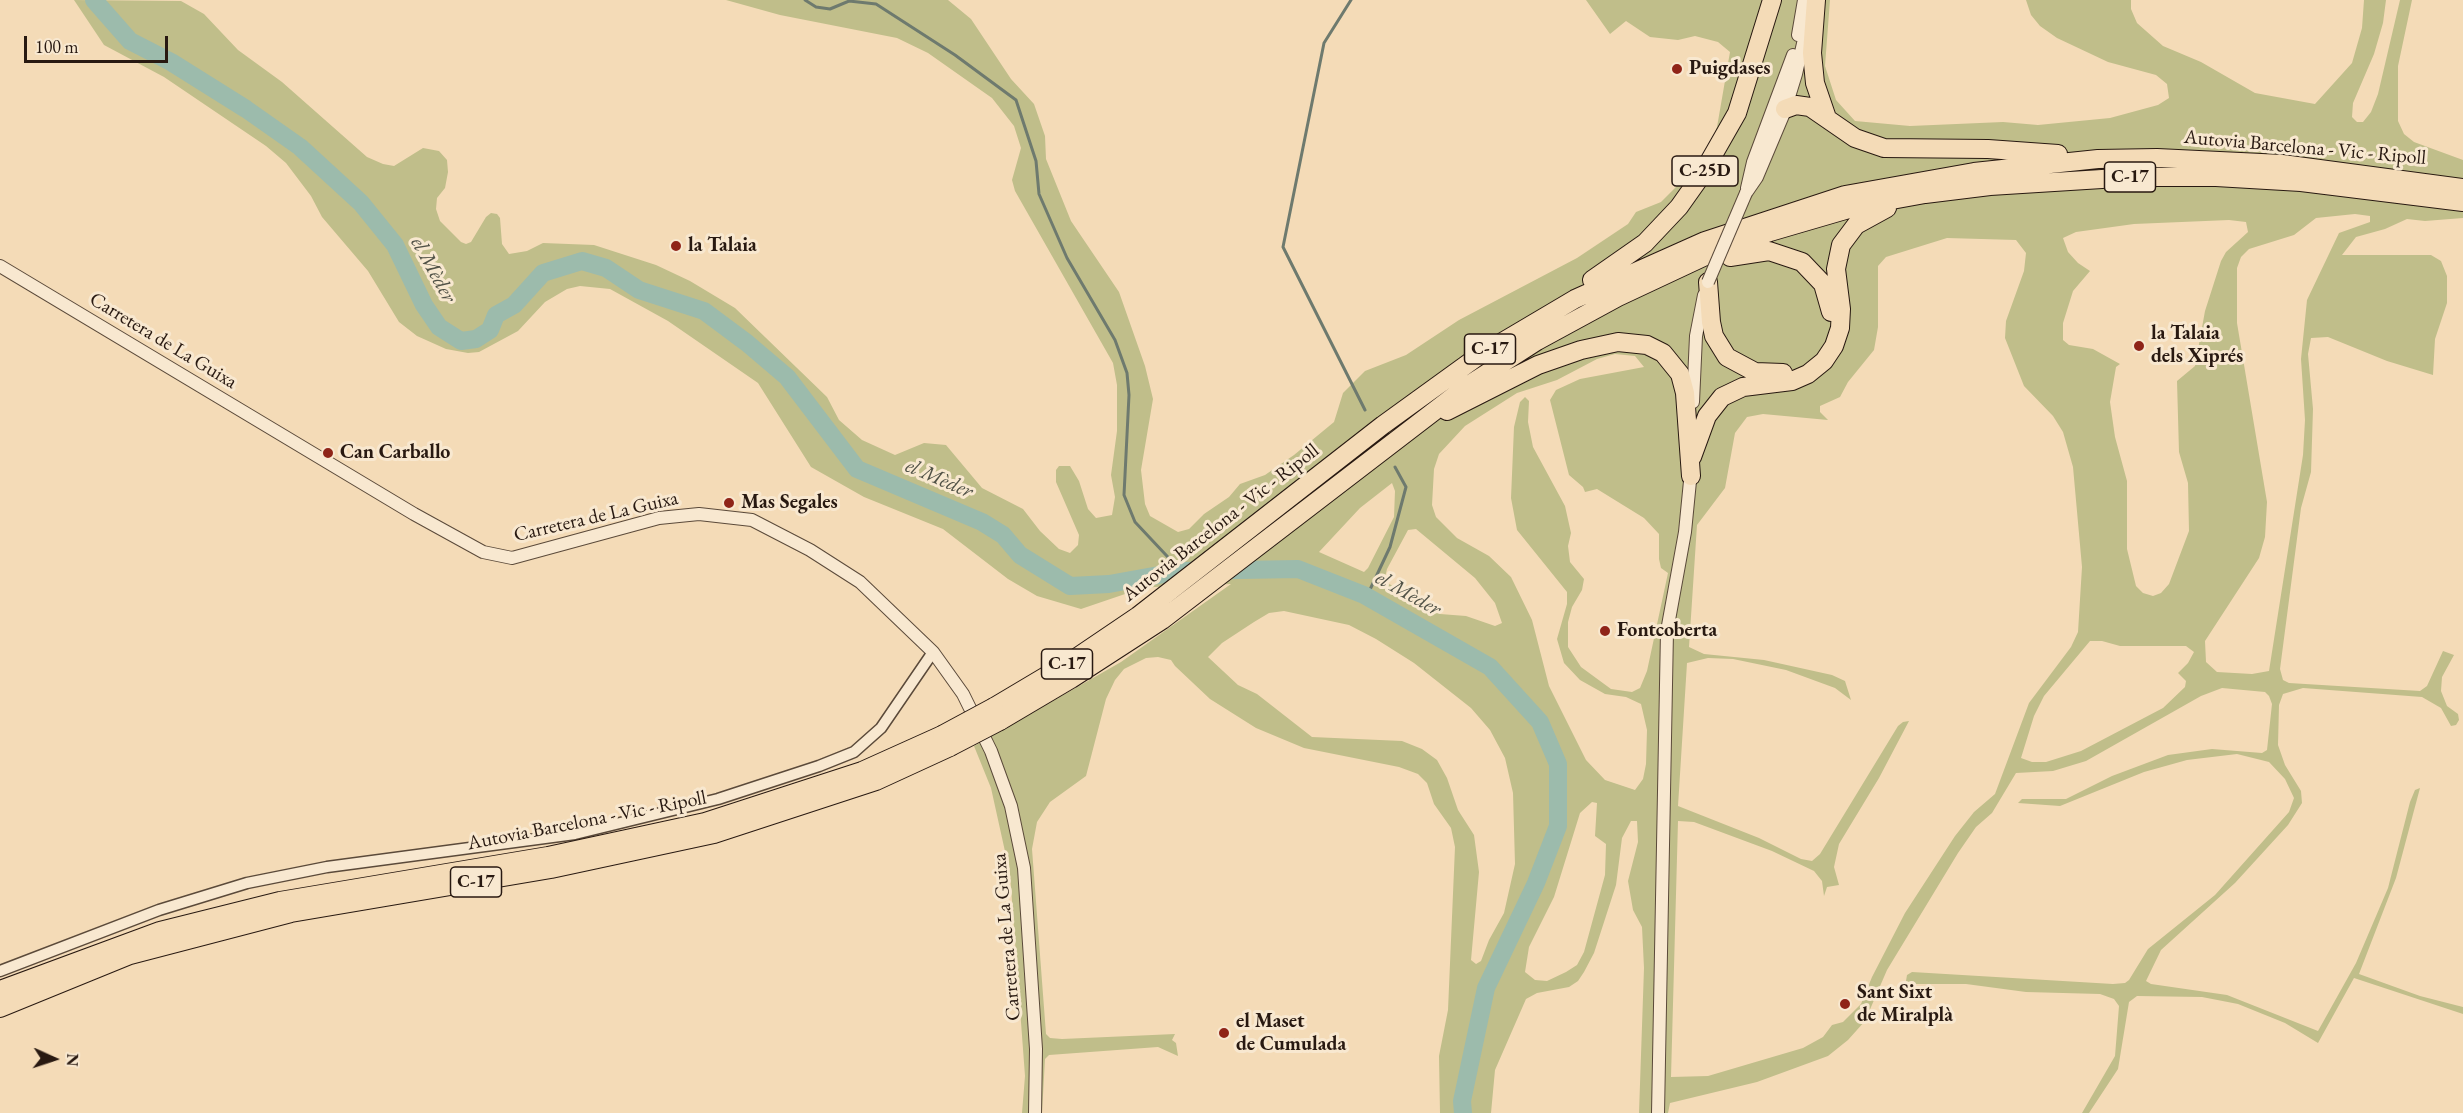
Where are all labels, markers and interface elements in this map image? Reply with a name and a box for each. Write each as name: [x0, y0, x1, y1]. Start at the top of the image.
scale bar: [27, 24, 171, 62]
text: 100 m: [35, 35, 79, 58]
place label: Puigdases: [1689, 57, 1770, 81]
marker: Puigdases: [1670, 62, 1684, 76]
street label: Autovia Barcelona - Vic - Ripoll: [2183, 125, 2427, 171]
road number: C-25D: [1672, 156, 1738, 186]
road number: C-17: [2104, 162, 2156, 192]
water label: el Mèder: [405, 233, 461, 307]
place label: la Talaia: [688, 234, 757, 258]
marker: la Talaia: [669, 239, 683, 253]
street label: Carretera de La Guixa: [85, 287, 241, 395]
place label: la Talaia dels Xiprés: [2151, 322, 2243, 369]
road number: C-17: [1464, 334, 1516, 364]
marker: la Talaia dels Xiprés: [2132, 339, 2146, 353]
street label: Autovia Barcelona - Vic - Ripoll: [1118, 439, 1324, 607]
place label: Can Carballo: [340, 441, 450, 465]
marker: Can Carballo: [321, 446, 335, 460]
water label: el Mèder: [902, 454, 976, 504]
street label: Carretera de La Guixa: [511, 486, 681, 548]
place label: Mas Segales: [741, 491, 838, 515]
marker: Mas Segales: [722, 496, 736, 510]
water label: el Mèder: [1371, 566, 1445, 622]
place label: Fontcoberta: [1617, 619, 1717, 643]
marker: Fontcoberta: [1598, 624, 1612, 638]
road number: C-17: [1042, 649, 1092, 679]
street label: Autovia Barcelona - Vic - Ripoll: [466, 786, 708, 856]
street label: Carretera de La Guixa: [988, 852, 1026, 1022]
road number: C-17: [450, 867, 502, 897]
place label: Sant Sixt de Miralplà: [1857, 981, 1953, 1028]
marker: Sant Sixt de Miralplà: [1838, 997, 1852, 1011]
place label: el Maset de Cumulada: [1236, 1010, 1346, 1057]
marker: el Maset de Cumulada: [1217, 1026, 1231, 1040]
north arrow: [24, 1029, 84, 1089]
text: N: [62, 1053, 83, 1067]

